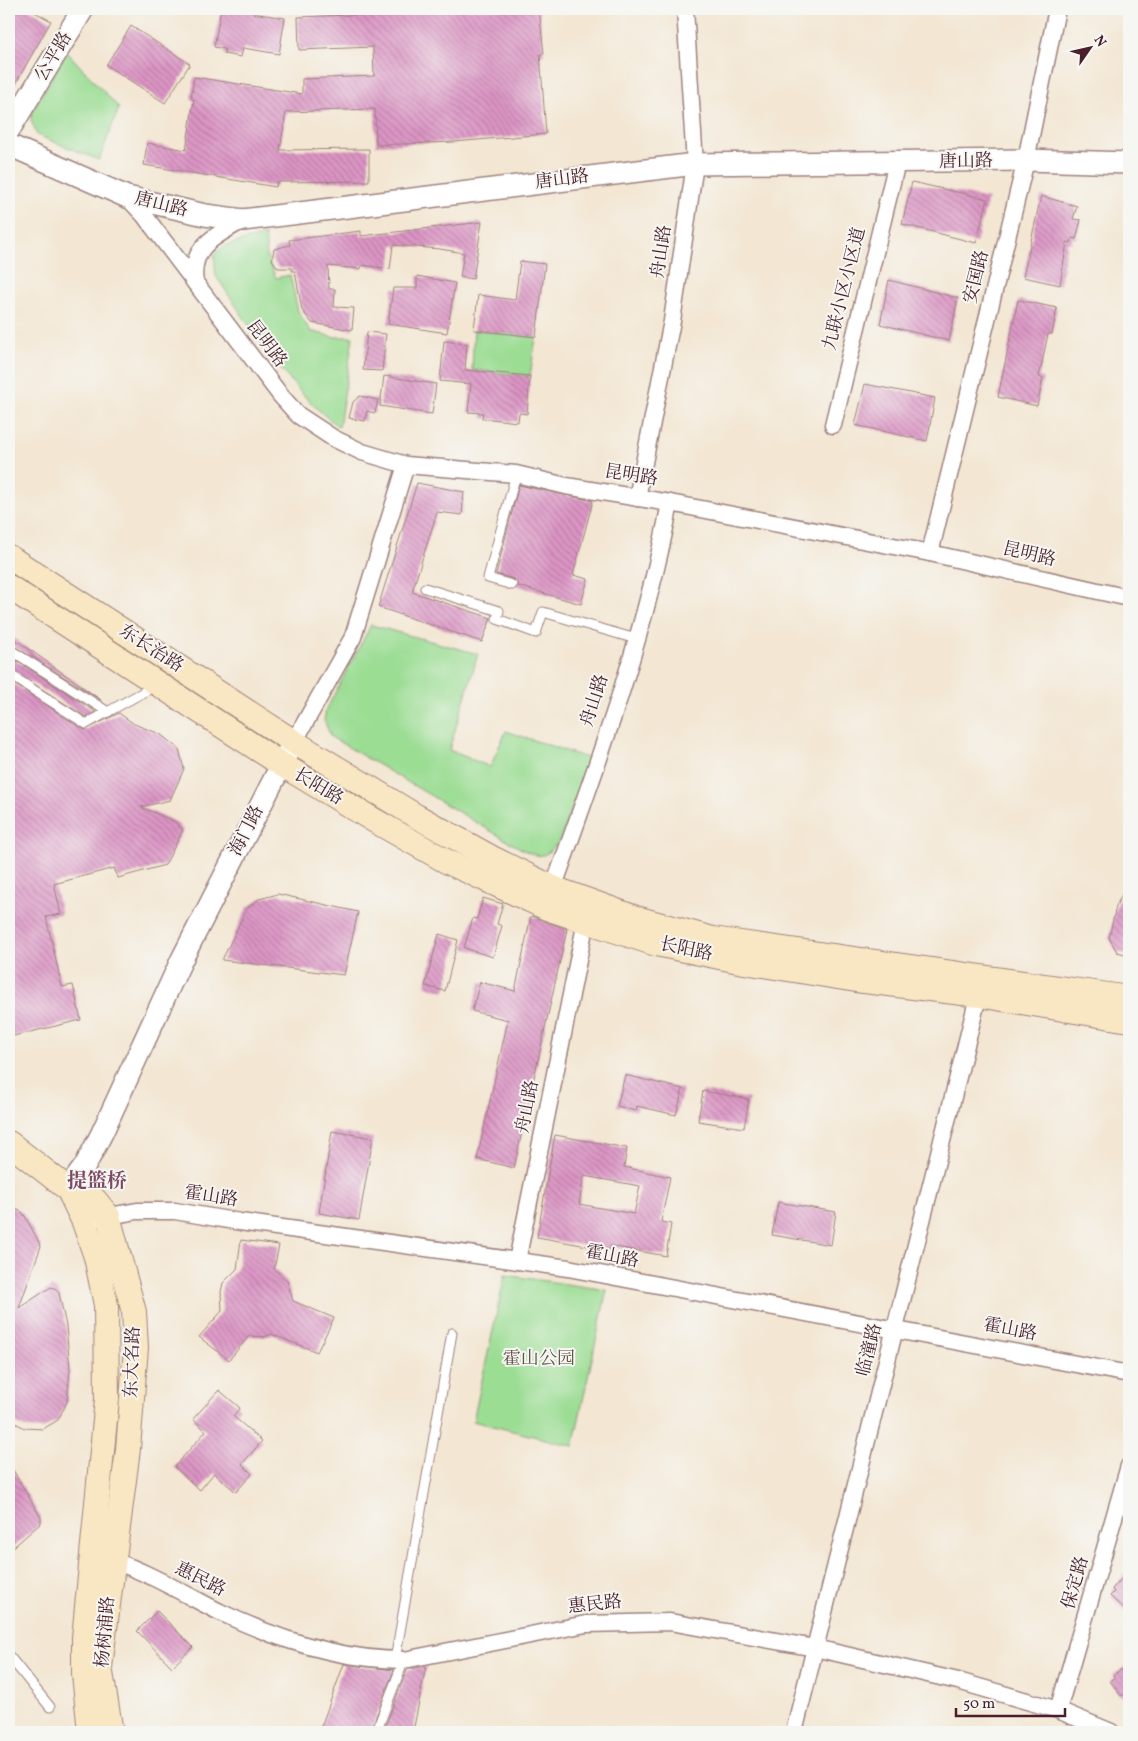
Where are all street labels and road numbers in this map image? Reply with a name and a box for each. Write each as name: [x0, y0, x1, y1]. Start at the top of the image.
street label: 公平路: [29, 27, 79, 87]
street label: 唐山路: [939, 149, 993, 175]
street label: 唐山路: [534, 164, 590, 196]
street label: 唐山路: [132, 186, 190, 224]
street label: 舟山路: [646, 224, 678, 280]
street label: 九联小区小区道: [818, 225, 872, 353]
street label: 安国路: [958, 248, 996, 306]
street label: 昆明路: [240, 315, 292, 373]
street label: 昆明路: [602, 459, 660, 493]
street label: 昆明路: [1000, 537, 1058, 573]
street label: 东长治路: [114, 619, 188, 679]
street label: 舟山路: [575, 671, 615, 731]
street label: 长阳路: [288, 762, 348, 812]
street label: 海门路: [224, 801, 270, 861]
street label: 长阳路: [657, 932, 715, 968]
street label: 舟山路: [511, 1078, 545, 1136]
street label: 霍山路: [182, 1180, 240, 1214]
street label: 霍山路: [583, 1240, 641, 1274]
street label: 霍山路: [981, 1313, 1039, 1347]
street label: 临潼路: [851, 1321, 889, 1379]
street label: 东大名路: [119, 1326, 147, 1398]
street label: 保定路: [1057, 1554, 1095, 1612]
street label: 惠民路: [170, 1557, 230, 1603]
street label: 惠民路: [567, 1590, 623, 1620]
street label: 杨树浦路: [90, 1595, 122, 1669]

